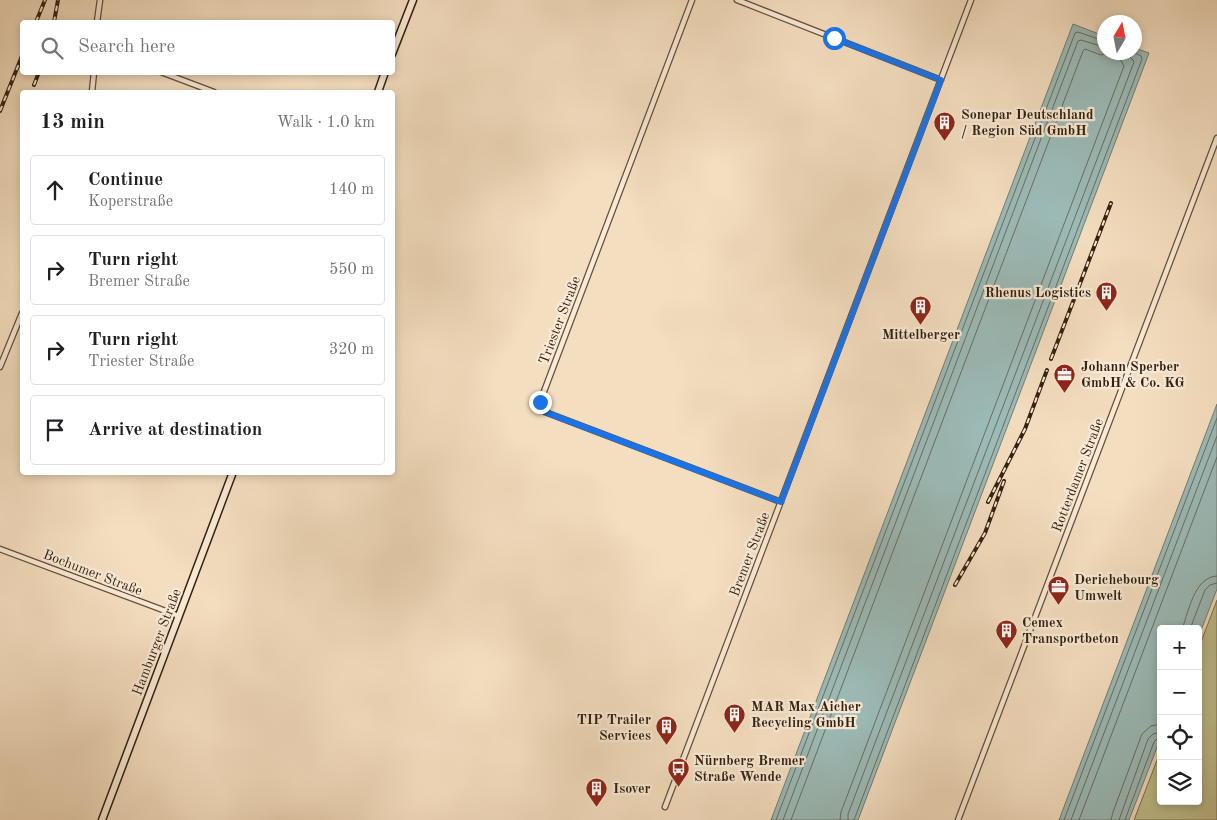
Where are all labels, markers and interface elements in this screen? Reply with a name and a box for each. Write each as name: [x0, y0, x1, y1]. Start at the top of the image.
north arrow: [1097, 15, 1142, 60]
search box: [20, 20, 395, 75]
route start: [823, 27, 846, 50]
icon: search: [38, 34, 66, 62]
text: Search here: [78, 38, 175, 57]
place label: Sonepar Deutschland / Region Süd GmbH: [961, 108, 1094, 139]
building icon: Sonepar Deutschland / Region Süd GmbH: [933, 110, 957, 141]
text: 13 min: [40, 112, 105, 133]
text: Walk · 1.0 km: [277, 115, 375, 131]
text: Continue: [88, 171, 163, 190]
icon: ahead: [41, 176, 69, 204]
text: 140 m: [329, 182, 374, 198]
text: Koperstraße: [88, 194, 173, 210]
text: Turn right: [88, 251, 178, 270]
icon: right: [41, 256, 69, 284]
text: 550 m: [329, 262, 374, 278]
text: Bremer Straße: [88, 274, 190, 290]
street label: Triester Straße: [537, 274, 583, 366]
building icon: Rhenus Logistics: [1095, 280, 1119, 311]
place label: Rhenus Logistics: [985, 286, 1091, 300]
building icon: Mittelberger: [909, 294, 933, 325]
place label: Mittelberger: [882, 328, 960, 342]
text: Turn right: [88, 331, 178, 350]
icon: right: [41, 336, 69, 364]
text: 320 m: [329, 342, 374, 358]
text: Triester Straße: [88, 354, 194, 370]
place label: Johann Sperber GmbH & Co. KG: [1081, 360, 1185, 390]
office icon: Johann Sperber GmbH & Co. KG: [1053, 362, 1077, 393]
route end: [529, 391, 552, 414]
icon: arrive: [41, 416, 69, 444]
street label: Rotterdamer Straße: [1050, 417, 1106, 534]
text: Arrive at destination: [88, 421, 262, 440]
street label: Bremer Straße: [727, 510, 772, 598]
street label: Bochumer Straße: [41, 548, 144, 598]
place label: Derichebourg Umwelt: [1074, 573, 1159, 603]
office icon: Derichebourg Umwelt: [1046, 575, 1070, 606]
street label: Hamburger Straße: [130, 587, 184, 698]
place label: Cemex Transportbeton: [1022, 616, 1119, 646]
building icon: Cemex Transportbeton: [994, 618, 1018, 649]
map controls: [1157, 625, 1202, 805]
button: +: [1157, 625, 1202, 670]
button: −: [1157, 670, 1202, 715]
place label: MAR Max Aicher Recycling GmbH: [751, 700, 861, 730]
building icon: MAR Max Aicher Recycling GmbH: [723, 702, 747, 733]
place label: TIP Trailer Services: [577, 713, 651, 743]
building icon: TIP Trailer Services: [655, 715, 679, 746]
button: locate: [1157, 715, 1202, 760]
place label: Nürnberg Bremer Straße Wende: [694, 754, 805, 784]
bus stop icon: Nürnberg Bremer Straße Wende: [666, 756, 690, 787]
button: layers: [1157, 760, 1202, 805]
building icon: Isover: [585, 776, 609, 807]
place label: Isover: [613, 782, 651, 796]

